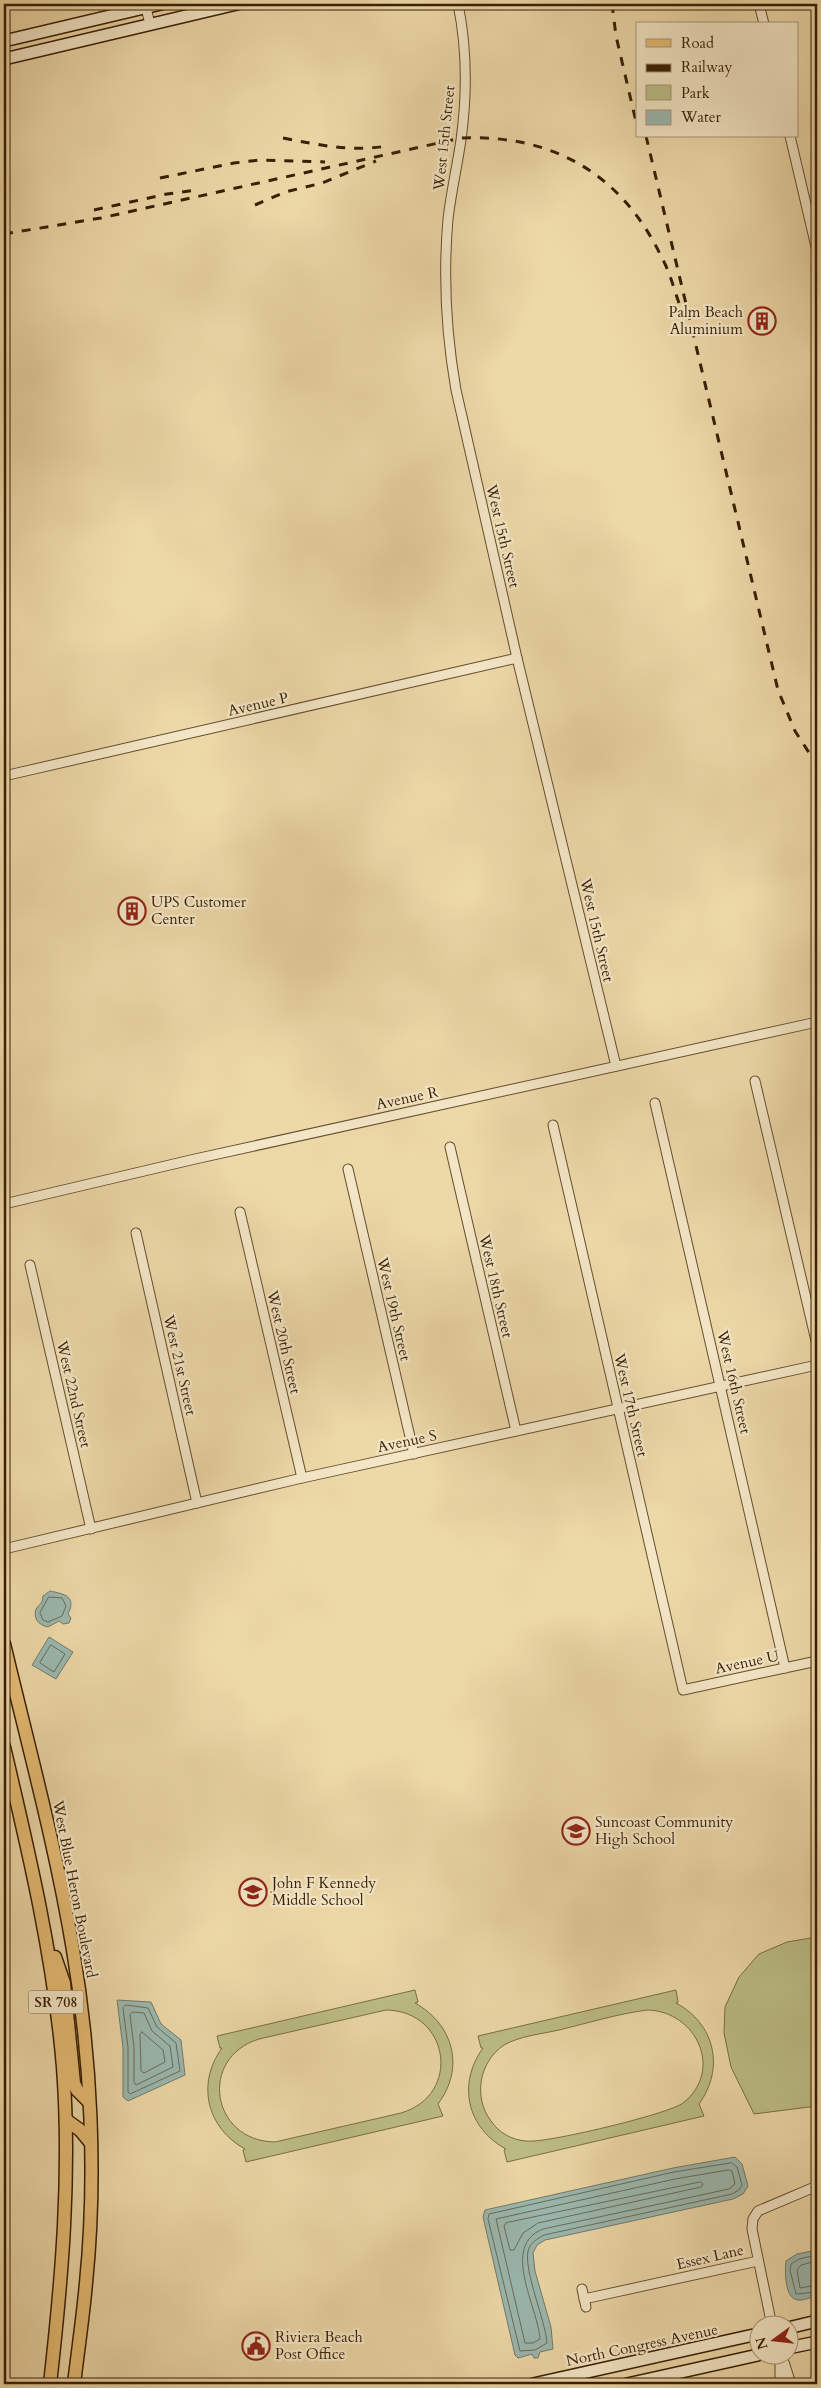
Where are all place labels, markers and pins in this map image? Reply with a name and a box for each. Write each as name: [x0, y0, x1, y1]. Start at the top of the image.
place label: Palm Beach Aluminium: [669, 302, 744, 339]
building icon: Palm Beach Aluminium: [747, 306, 777, 336]
place label: UPS Customer Center: [151, 892, 247, 929]
building icon: UPS Customer Center: [117, 896, 147, 926]
place label: Suncoast Community High School: [595, 1812, 733, 1849]
school or university icon: Suncoast Community High School: [561, 1816, 591, 1846]
place label: John F Kennedy Middle School: [270, 1873, 376, 1910]
school or university icon: John F Kennedy Middle School: [238, 1877, 268, 1907]
place label: Riviera Beach Post Office: [275, 2327, 364, 2364]
public building icon: Riviera Beach Post Office: [241, 2331, 271, 2361]

